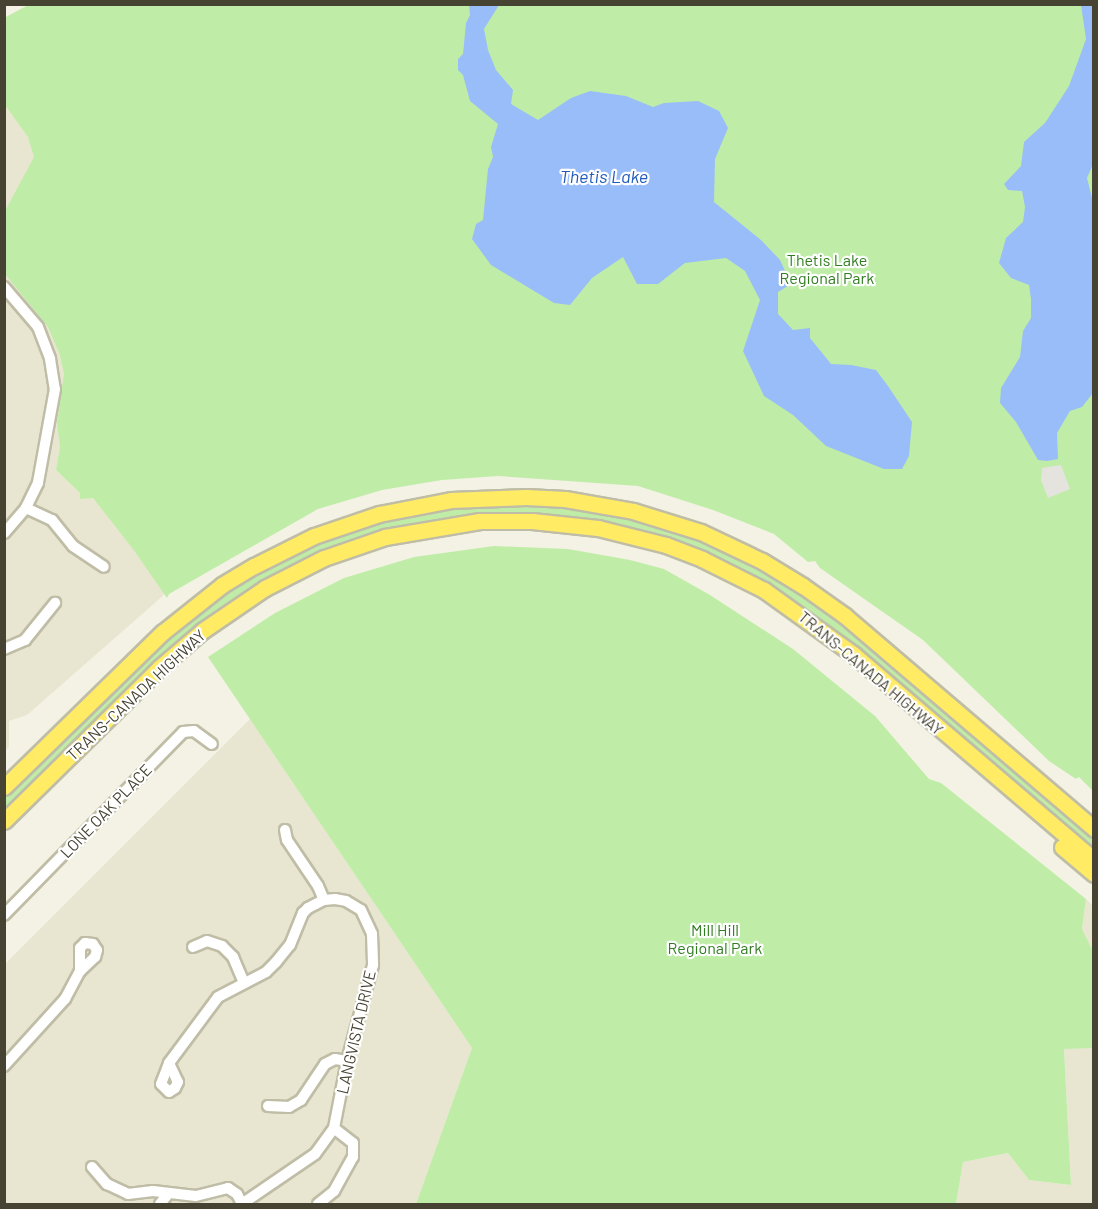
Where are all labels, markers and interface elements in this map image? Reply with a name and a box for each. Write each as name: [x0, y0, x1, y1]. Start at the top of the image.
water label: Thetis Lake: [560, 165, 648, 187]
park label: Thetis Lake Regional Park: [780, 250, 874, 288]
street label: TRANS-CANADA HIGHWAY: [795, 607, 947, 739]
street label: TRANS-CANADA HIGHWAY: [62, 626, 210, 764]
street label: LONE OAK PLACE: [56, 760, 156, 862]
park label: Mill Hill Regional Park: [668, 920, 762, 958]
street label: LANGVISTA DRIVE: [332, 968, 380, 1096]

